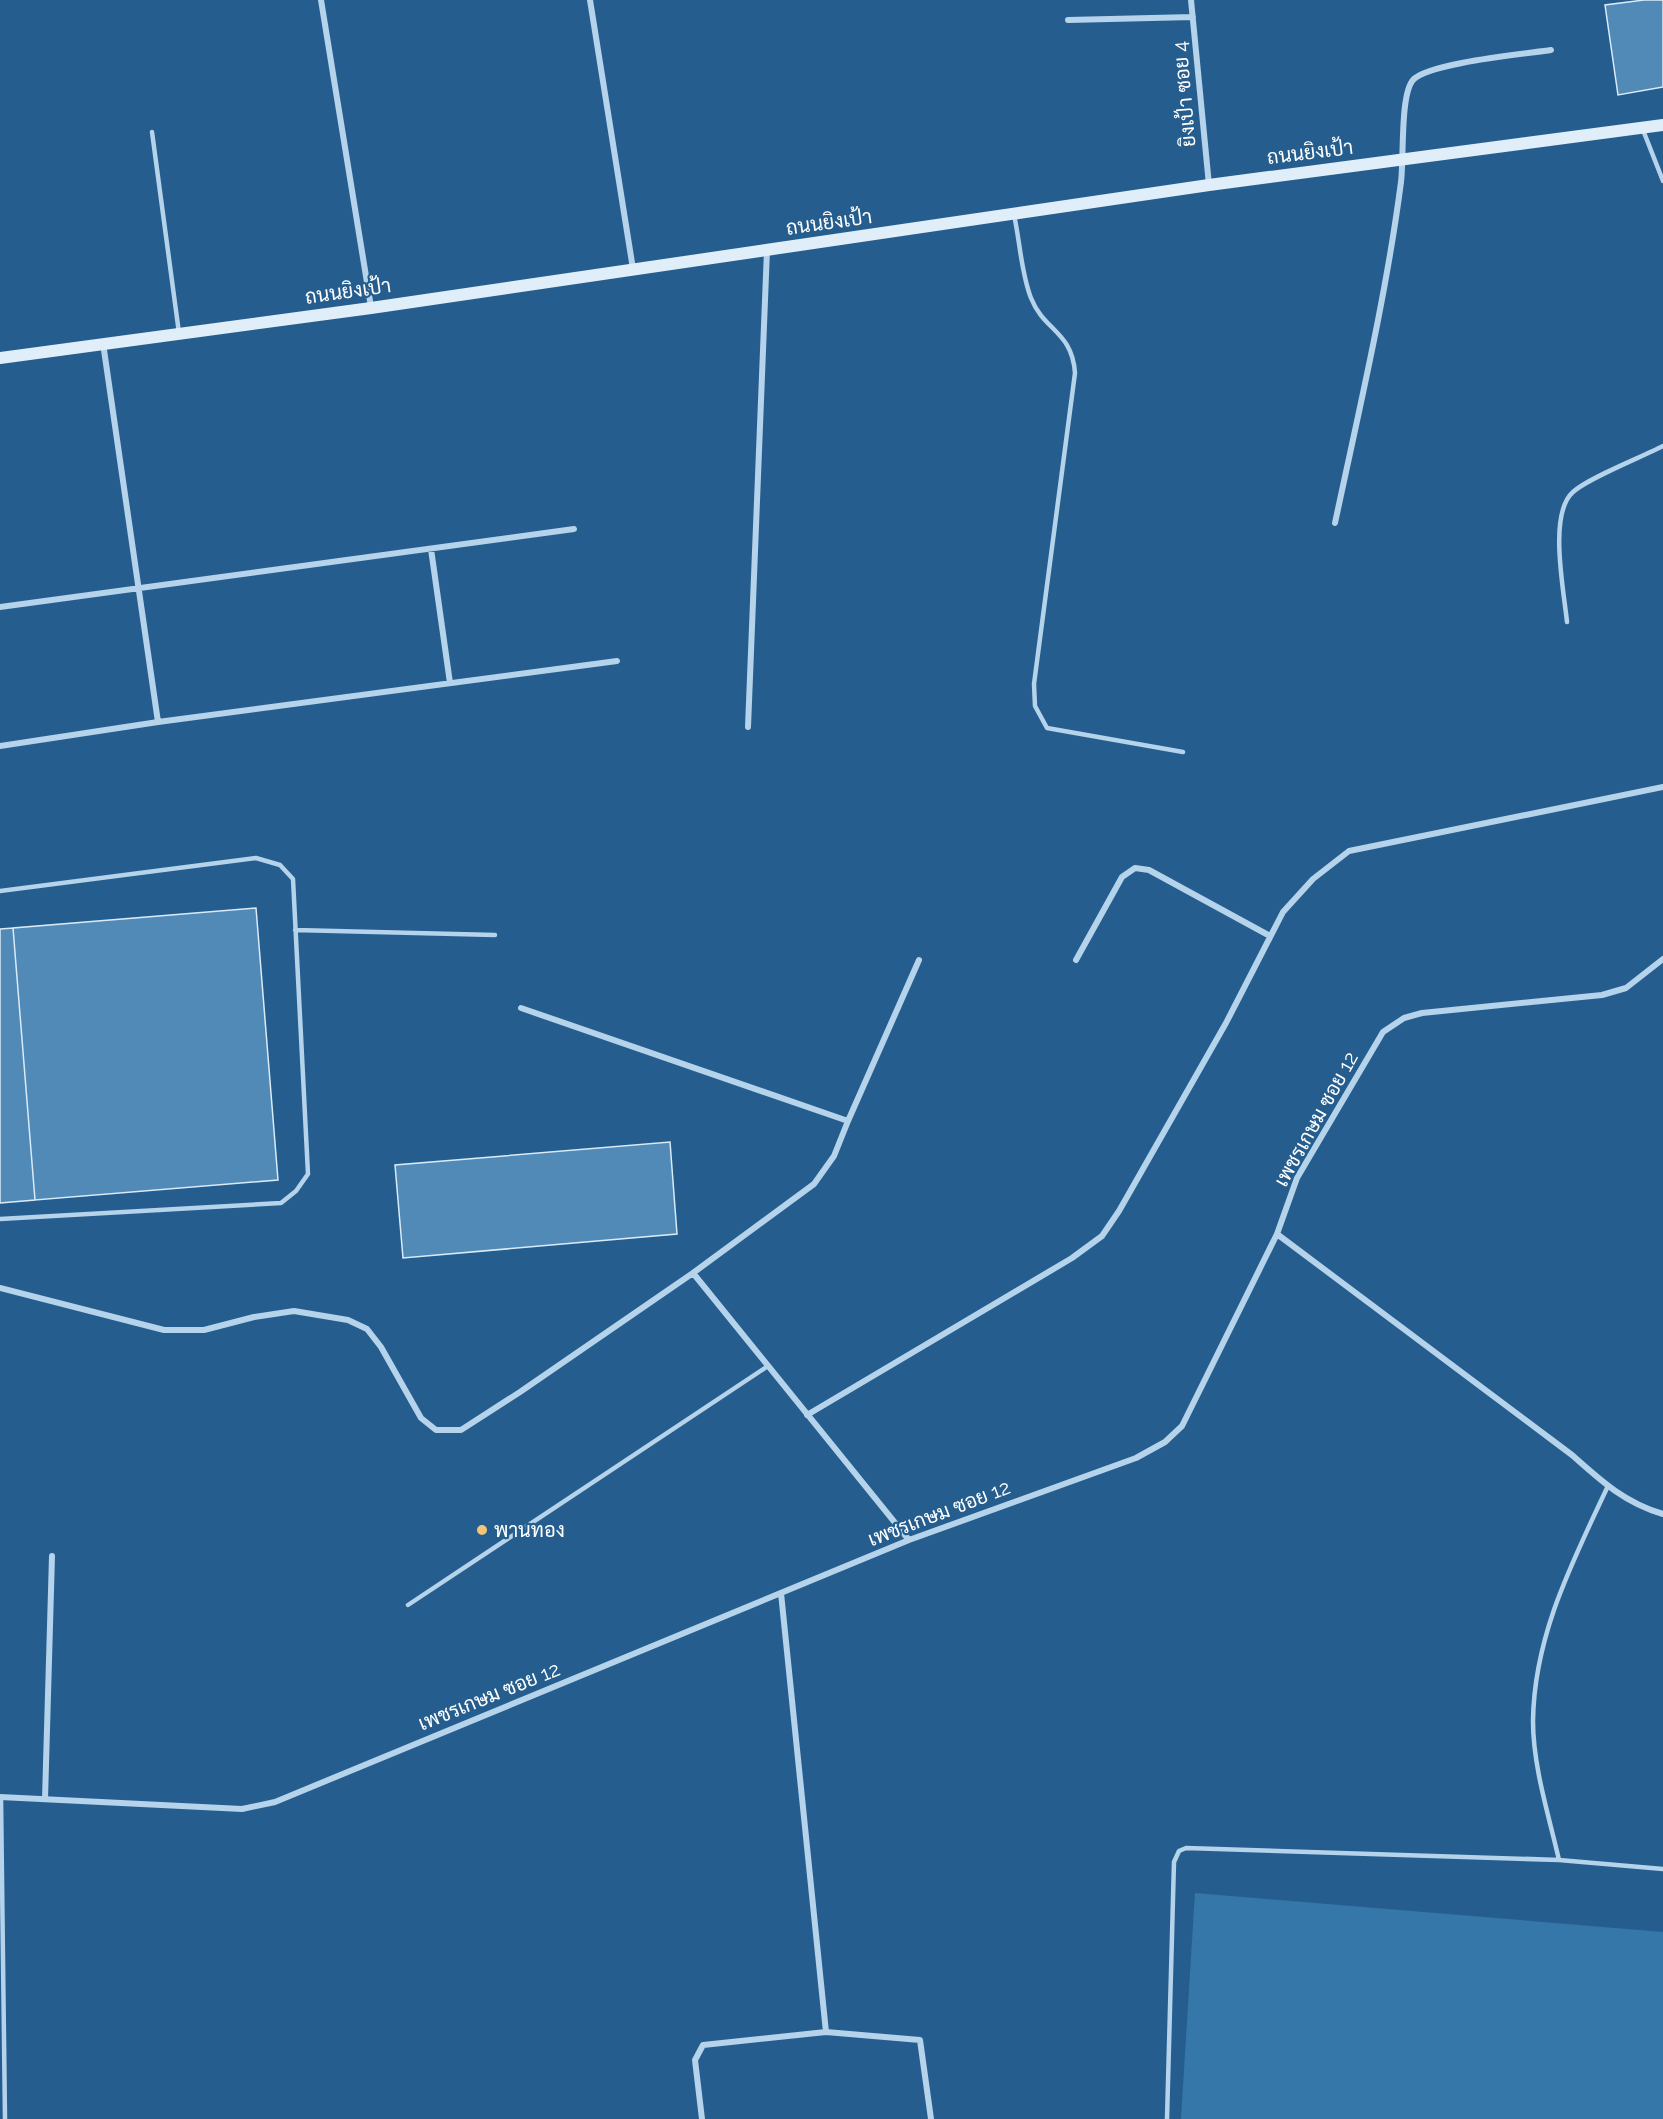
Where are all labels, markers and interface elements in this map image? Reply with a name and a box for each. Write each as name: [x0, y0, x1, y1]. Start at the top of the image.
street label: ยิงเป้า ซอย 4: [1167, 40, 1201, 148]
street label: ถนนยิงเป้า: [1266, 135, 1354, 169]
street label: ถนนยิงเป้า: [784, 204, 874, 240]
street label: ถนนยิงเป้า: [303, 273, 393, 309]
street label: เพชรเกษม ซอย 12: [1269, 1047, 1363, 1191]
street label: เพชรเกษม ซอย 12: [864, 1475, 1014, 1551]
place label: พานทอง: [494, 1518, 565, 1542]
marker: พานทอง: [475, 1523, 489, 1537]
street label: เพชรเกษม ซอย 12: [415, 1657, 563, 1735]

